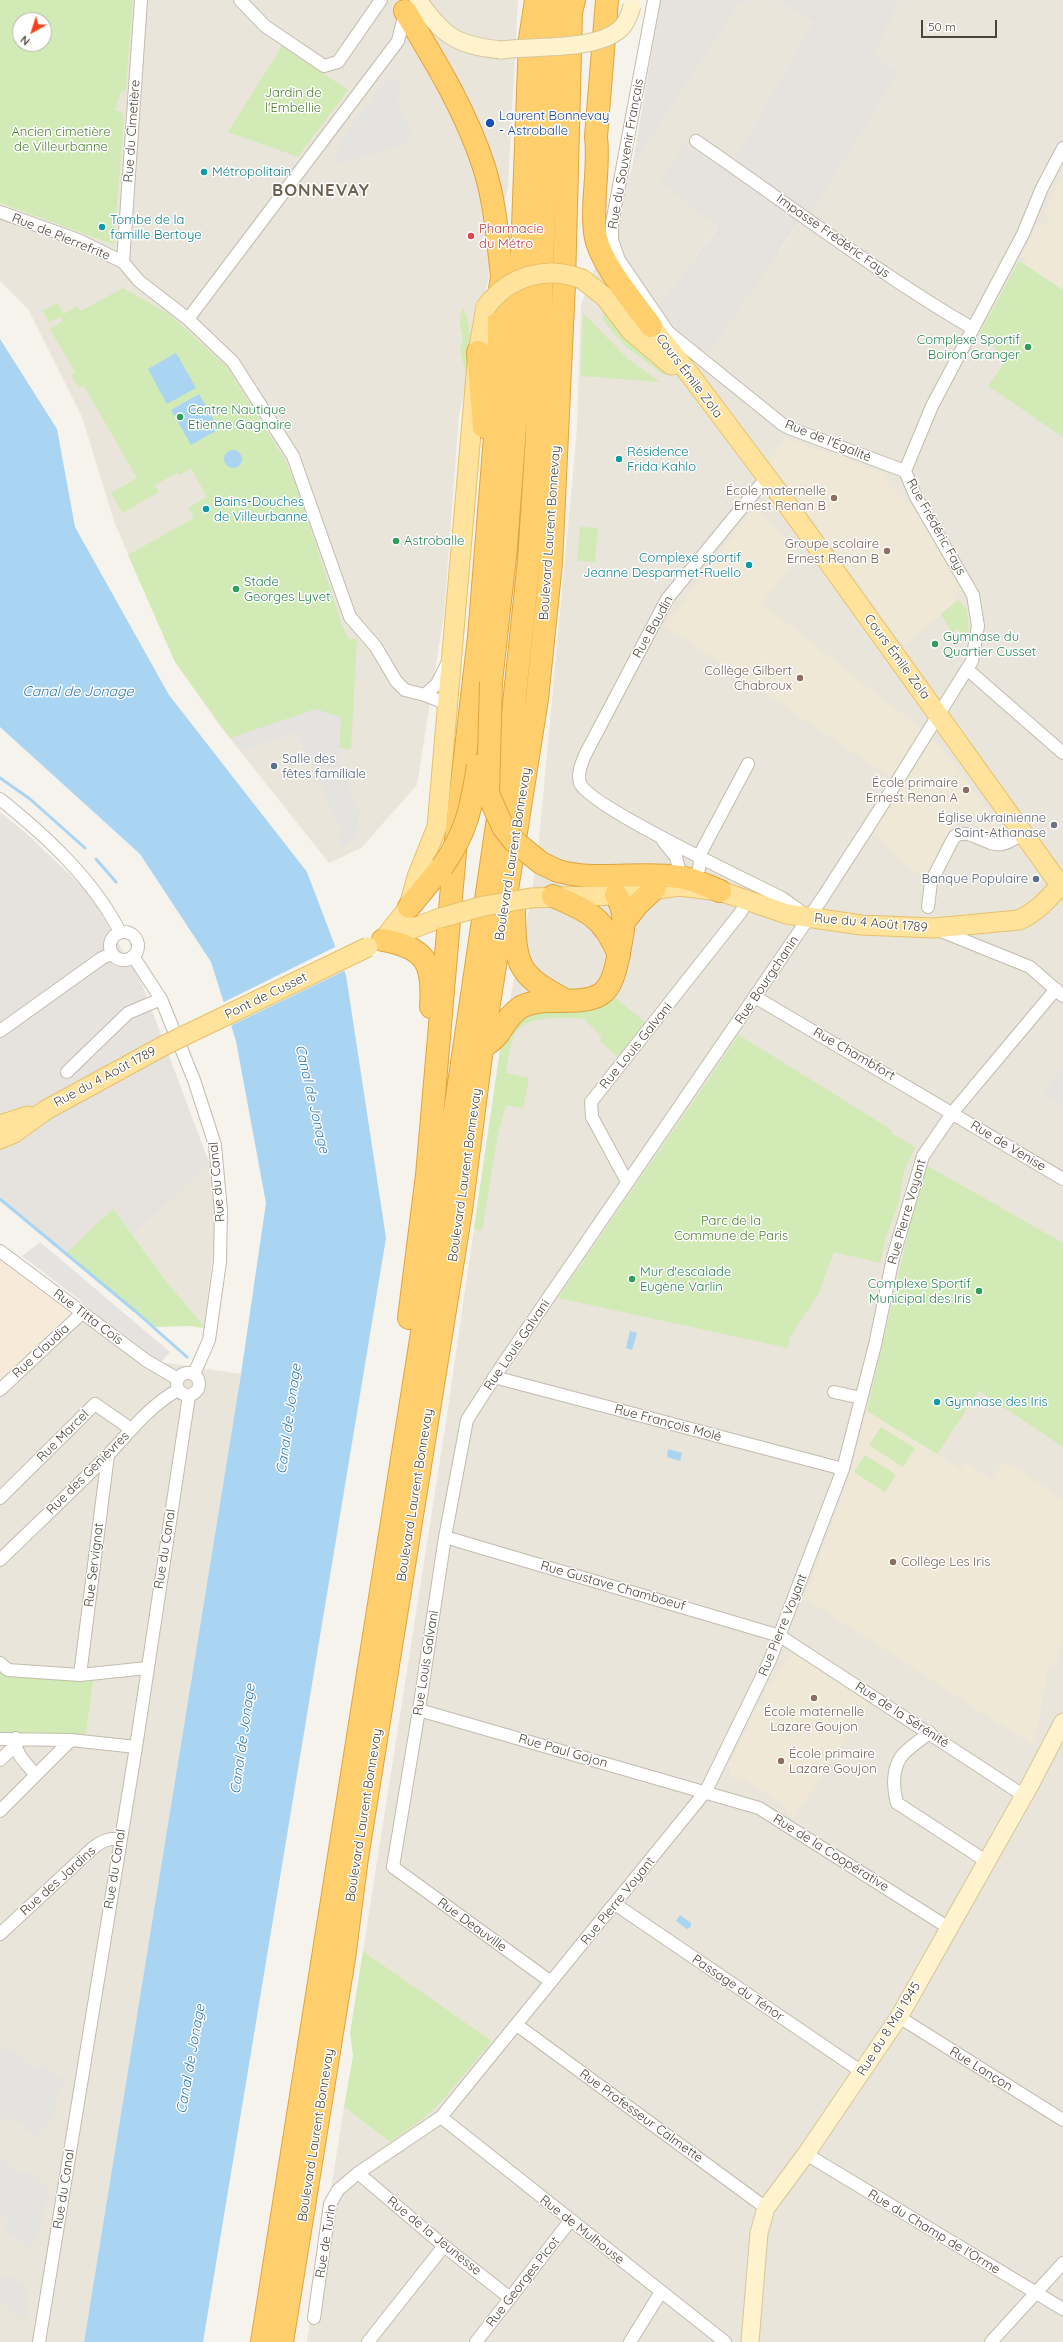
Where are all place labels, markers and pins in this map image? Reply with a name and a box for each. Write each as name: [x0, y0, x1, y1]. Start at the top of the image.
place label: Laurent Bonnevay - Astroballe: [499, 108, 609, 139]
marker: Laurent Bonnevay - Astroballe: [484, 117, 496, 129]
place label: Métropolitain: [212, 164, 291, 180]
marker: Métropolitain: [199, 167, 209, 177]
place label: Tombe de la famille Bertoye: [110, 212, 202, 243]
place label: Pharmacie du Métro: [479, 221, 544, 252]
marker: Tombe de la famille Bertoye: [97, 222, 107, 232]
marker: Pharmacie du Métro: [466, 231, 476, 241]
place label: Complexe Sportif Boiron Granger: [917, 332, 1020, 363]
marker: Complexe Sportif Boiron Granger: [1023, 342, 1033, 352]
place label: Centre Nautique Etienne Gagnaire: [188, 402, 291, 433]
marker: Centre Nautique Etienne Gagnaire: [175, 412, 185, 422]
place label: Résidence Frida Kahlo: [627, 444, 696, 475]
marker: Résidence Frida Kahlo: [614, 454, 624, 464]
place label: École maternelle Ernest Renan B: [726, 483, 826, 514]
marker: École maternelle Ernest Renan B: [829, 493, 839, 503]
place label: Bains-Douches de Villeurbanne: [214, 494, 308, 525]
marker: Bains-Douches de Villeurbanne: [201, 504, 211, 514]
place label: Astroballe: [404, 533, 464, 549]
marker: Astroballe: [391, 536, 401, 546]
place label: Groupe scolaire Ernest Renan B: [785, 536, 879, 567]
marker: Groupe scolaire Ernest Renan B: [882, 546, 892, 556]
place label: Complexe sportif Jeanne Desparmet-Ruello: [583, 550, 741, 581]
marker: Complexe sportif Jeanne Desparmet-Ruello: [744, 560, 754, 570]
place label: Stade Georges Lyvet: [244, 574, 330, 605]
marker: Stade Georges Lyvet: [231, 584, 241, 594]
place label: Gymnase du Quartier Cusset: [943, 629, 1036, 660]
marker: Gymnase du Quartier Cusset: [930, 639, 940, 649]
place label: Collège Gilbert Chabroux: [704, 663, 792, 694]
marker: Collège Gilbert Chabroux: [795, 673, 805, 683]
place label: Salle des fêtes familiale: [282, 751, 366, 782]
marker: Salle des fêtes familiale: [269, 761, 279, 771]
place label: École primaire Ernest Renan A: [866, 775, 958, 806]
marker: École primaire Ernest Renan A: [961, 785, 971, 795]
place label: Église ukrainienne Saint-Athanase: [938, 810, 1046, 841]
marker: Église ukrainienne Saint-Athanase: [1049, 820, 1059, 830]
place label: Banque Populaire: [922, 871, 1028, 887]
marker: Banque Populaire: [1031, 874, 1041, 884]
place label: Mur d'escalade Eugène Varlin: [640, 1264, 731, 1295]
marker: Mur d'escalade Eugène Varlin: [627, 1274, 637, 1284]
place label: Complexe Sportif Municipal des Iris: [868, 1276, 971, 1307]
marker: Complexe Sportif Municipal des Iris: [974, 1286, 984, 1296]
place label: Gymnase des Iris: [945, 1394, 1048, 1410]
marker: Gymnase des Iris: [932, 1397, 942, 1407]
place label: Collège Les Iris: [901, 1554, 990, 1570]
marker: Collège Les Iris: [888, 1557, 898, 1567]
marker: École maternelle Lazare Goujon: [809, 1693, 819, 1703]
place label: École maternelle Lazare Goujon: [764, 1704, 864, 1735]
place label: École primaire Lazare Goujon: [789, 1746, 877, 1777]
marker: École primaire Lazare Goujon: [776, 1756, 786, 1766]

